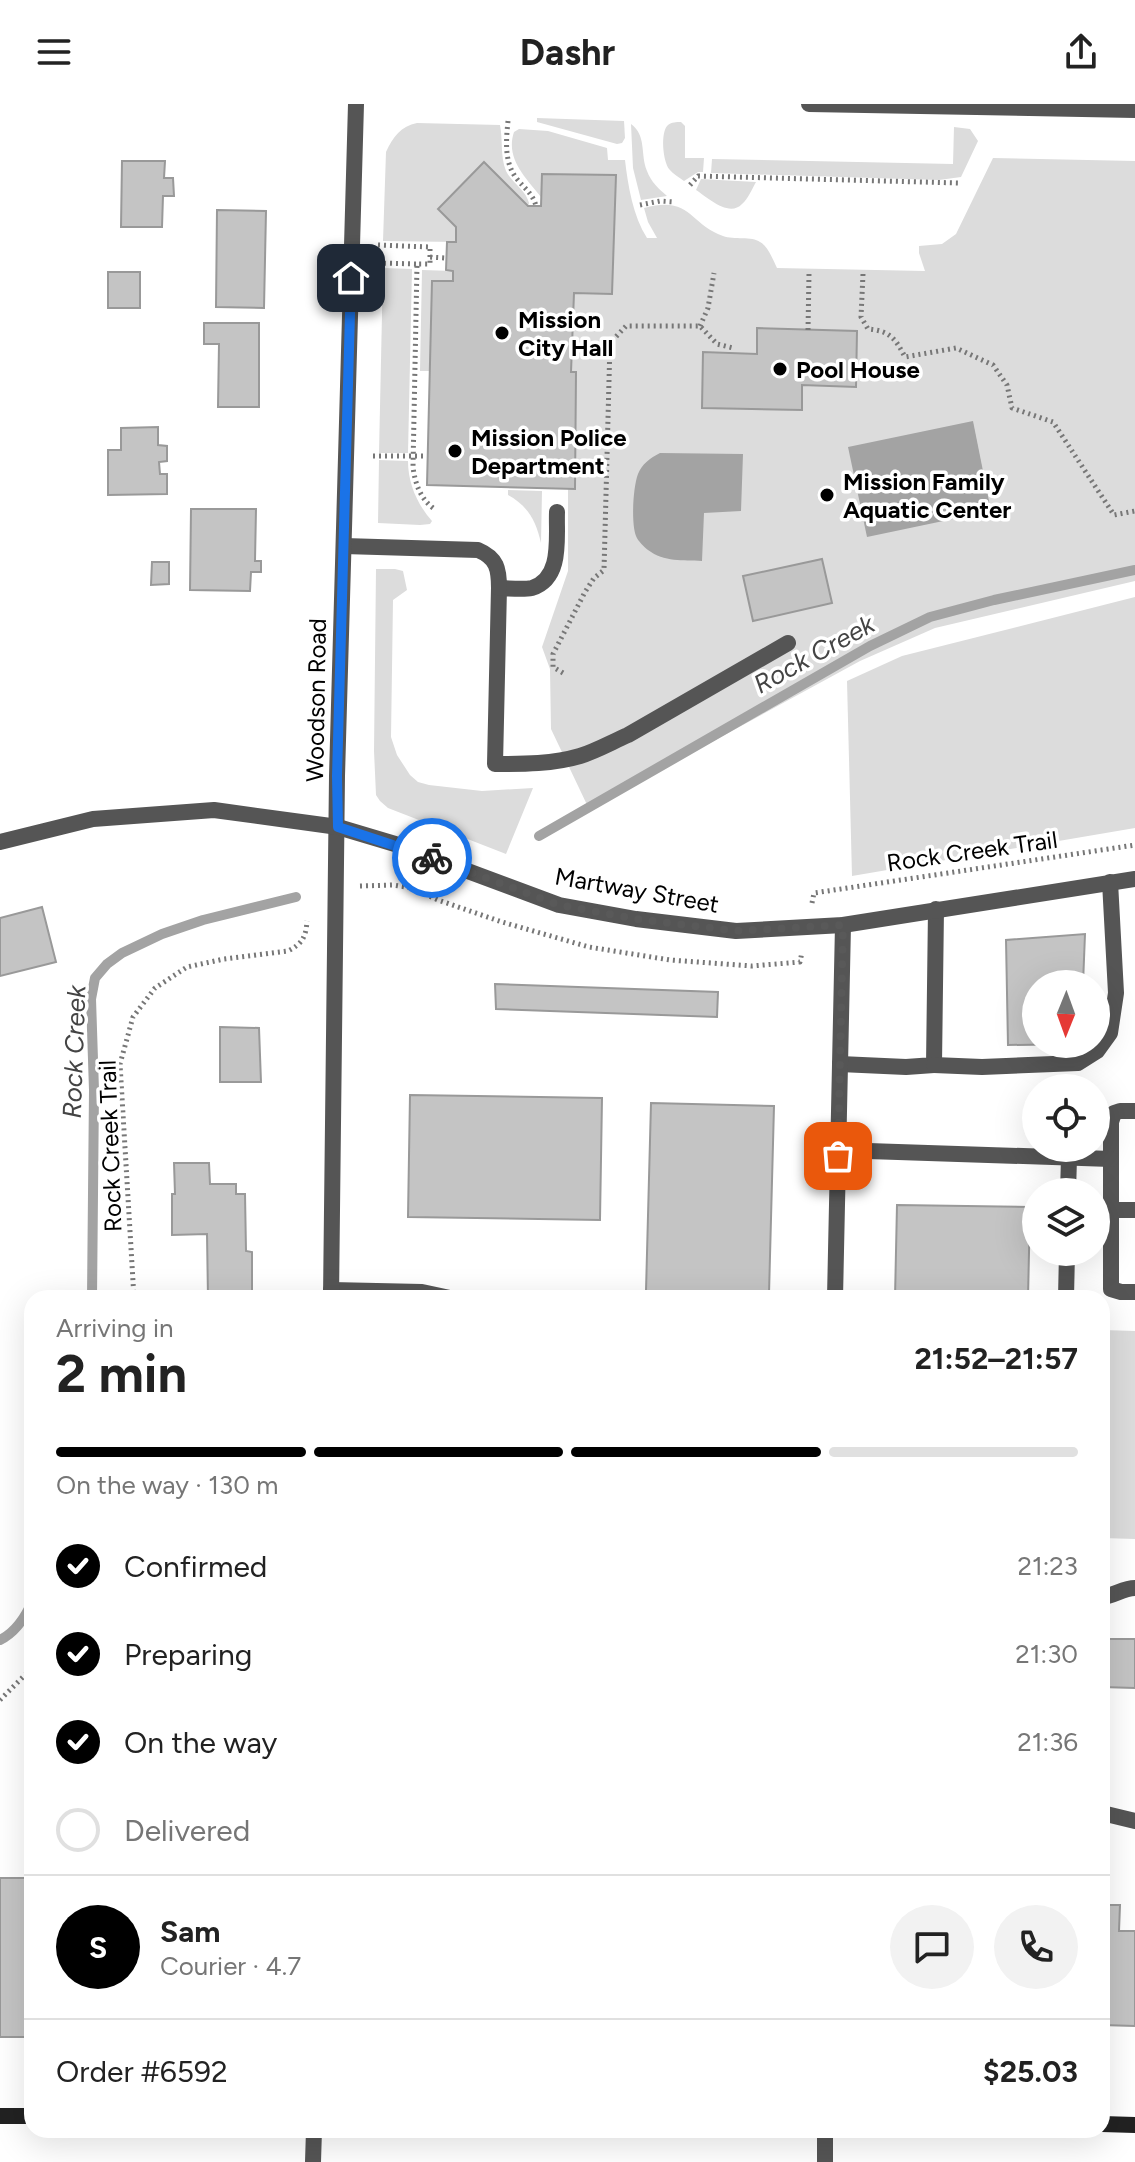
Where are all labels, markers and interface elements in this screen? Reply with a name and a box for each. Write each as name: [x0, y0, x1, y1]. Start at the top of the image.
icon: menu: [32, 30, 76, 74]
icon: share: [1059, 30, 1103, 74]
text: Dashr: [520, 31, 615, 74]
pin: [317, 244, 385, 312]
icon: home: [329, 256, 373, 300]
place label: Mission City Hall: [518, 305, 613, 362]
marker: Mission City Hall: [493, 324, 511, 342]
place label: Pool House: [796, 355, 920, 384]
marker: Pool House: [771, 360, 789, 378]
place label: Mission Police Department: [471, 423, 627, 480]
marker: Mission Police Department: [446, 442, 464, 460]
place label: Mission Family Aquatic Center: [843, 467, 1011, 524]
marker: Mission Family Aquatic Center: [818, 486, 836, 504]
water label: Rock Creek: [748, 607, 881, 700]
street label: Woodson Road: [300, 618, 332, 782]
courier: [392, 818, 472, 898]
street label: Rock Creek Trail: [885, 825, 1059, 877]
icon: bike: [410, 836, 454, 880]
street label: Martway Street: [553, 861, 721, 919]
north arrow: [1022, 970, 1110, 1058]
map controls: [1022, 970, 1110, 1266]
water label: Rock Creek: [56, 983, 92, 1119]
street label: Rock Creek Trail: [93, 1060, 127, 1232]
button: locate: [1022, 1074, 1110, 1162]
pin: [804, 1122, 872, 1190]
icon: bag: [816, 1134, 860, 1178]
button: layers: [1022, 1178, 1110, 1266]
text: Arriving in: [56, 1312, 174, 1344]
text: 21:52–21:57: [914, 1340, 1078, 1377]
text: 2 min: [56, 1343, 187, 1405]
text: On the way · 130 m: [56, 1469, 278, 1501]
icon: check: [56, 1544, 100, 1588]
text: Confirmed: [124, 1548, 267, 1585]
text: 21:23: [1017, 1550, 1078, 1582]
icon: check: [56, 1632, 100, 1676]
text: Preparing: [124, 1636, 252, 1673]
text: 21:30: [1015, 1638, 1078, 1670]
icon: check: [56, 1720, 100, 1764]
text: On the way: [124, 1724, 277, 1761]
text: 21:36: [1017, 1726, 1078, 1758]
text: Delivered: [124, 1812, 250, 1849]
button: chat: [890, 1905, 974, 1989]
button: phone: [994, 1905, 1078, 1989]
text: Sam: [160, 1913, 220, 1950]
text: S: [89, 1929, 107, 1966]
text: Courier · 4.7: [160, 1950, 301, 1982]
text: Order #6592: [56, 2053, 228, 2090]
text: $25.03: [983, 2053, 1078, 2090]

